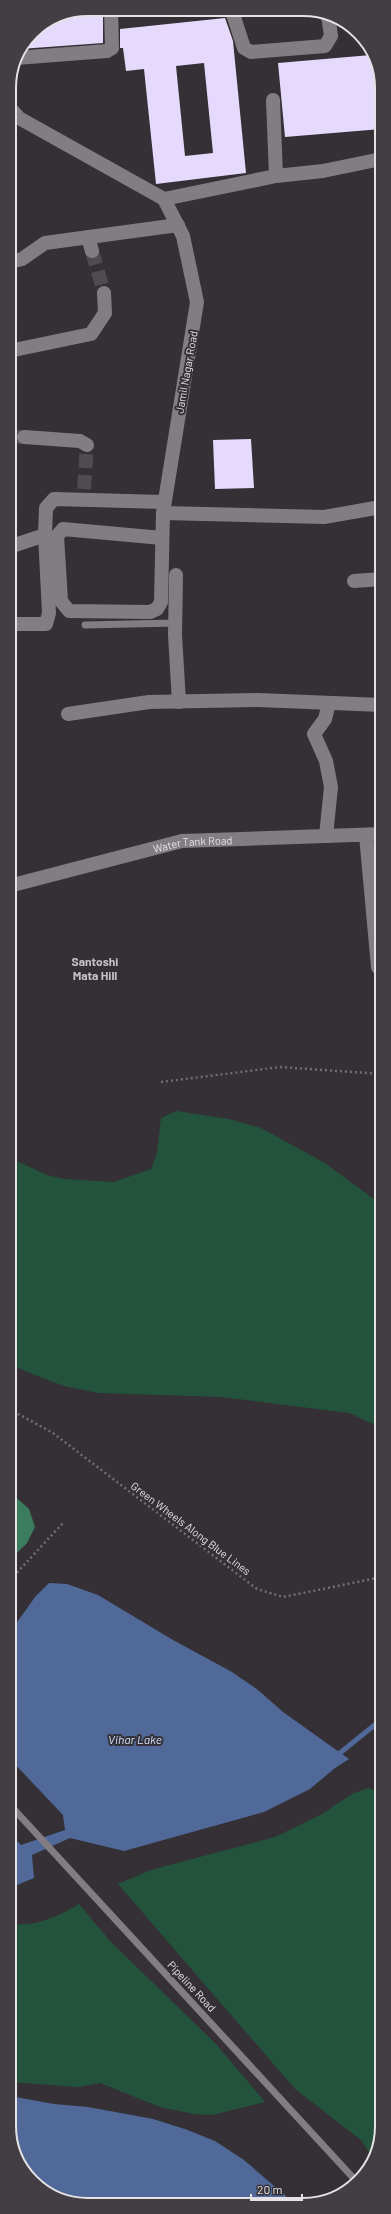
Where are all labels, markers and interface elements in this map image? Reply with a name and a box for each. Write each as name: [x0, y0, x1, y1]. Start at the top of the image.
street label: Jamil Nagar Road: [172, 330, 200, 414]
street label: Water Tank Road: [151, 833, 233, 855]
district label: Santoshi Mata Hill: [72, 954, 118, 982]
street label: Green Wheels Along Blue Lines: [129, 1479, 253, 1577]
water label: Vihar Lake: [108, 1732, 162, 1746]
street label: Pipeline Road: [165, 1958, 219, 2014]
scale bar: [251, 2176, 302, 2202]
text: 20 m: [257, 2182, 283, 2196]

